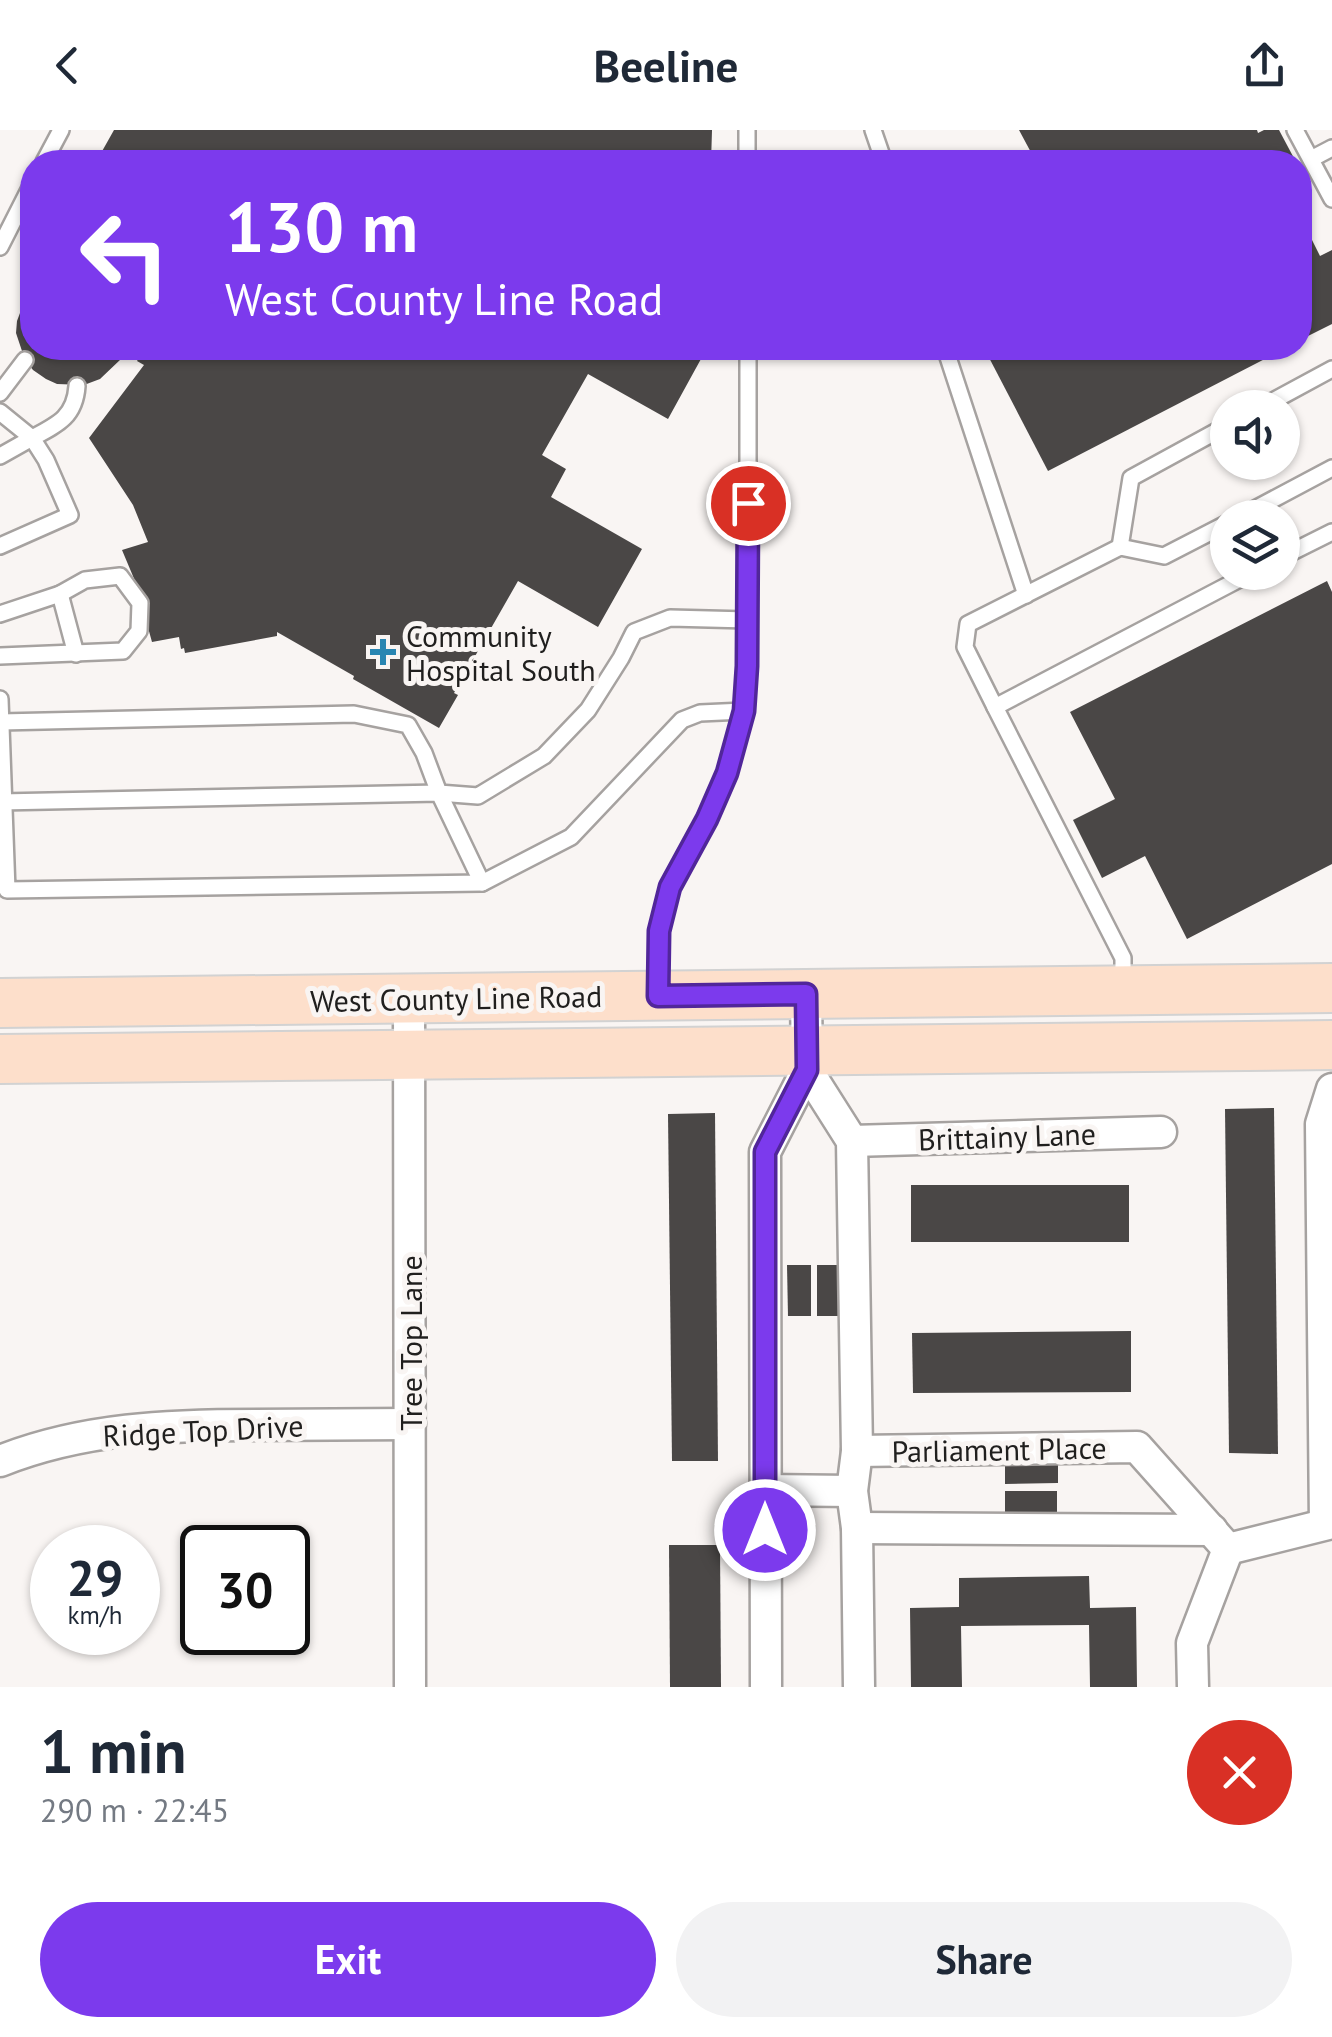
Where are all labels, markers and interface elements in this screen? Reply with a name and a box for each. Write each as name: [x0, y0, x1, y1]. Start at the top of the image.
text: Beeline: [594, 36, 738, 94]
icon: back: [40, 38, 95, 93]
icon: share: [1237, 38, 1292, 93]
text: 130 m: [225, 181, 418, 271]
icon: left: [60, 190, 190, 320]
text: West County Line Road: [225, 269, 663, 327]
map controls: [1210, 390, 1300, 590]
button: sound: [1210, 390, 1300, 480]
pin: [706, 461, 791, 546]
icon: arrive: [721, 476, 776, 531]
button: layers: [1210, 500, 1300, 590]
place label: Community Hospital South: [406, 616, 596, 689]
marker: Community Hospital South: [370, 639, 396, 665]
street label: West County Line Road: [310, 976, 602, 1020]
street label: Brittainy Lane: [917, 1113, 1097, 1159]
street label: Tree Top Lane: [391, 1255, 430, 1431]
street label: Ridge Top Drive: [102, 1405, 304, 1455]
street label: Parliament Place: [891, 1428, 1107, 1470]
position arrow: [713, 1478, 817, 1582]
speed limit sign: 30: [180, 1525, 310, 1655]
text: 29: [67, 1545, 123, 1610]
text: km/h: [68, 1599, 122, 1631]
text: 1 min: [40, 1712, 186, 1790]
button: close: [1187, 1720, 1292, 1825]
text: 290 m · 22:45: [40, 1789, 229, 1831]
button: Exit: [40, 1902, 656, 2017]
button: Share: [676, 1902, 1292, 2017]

